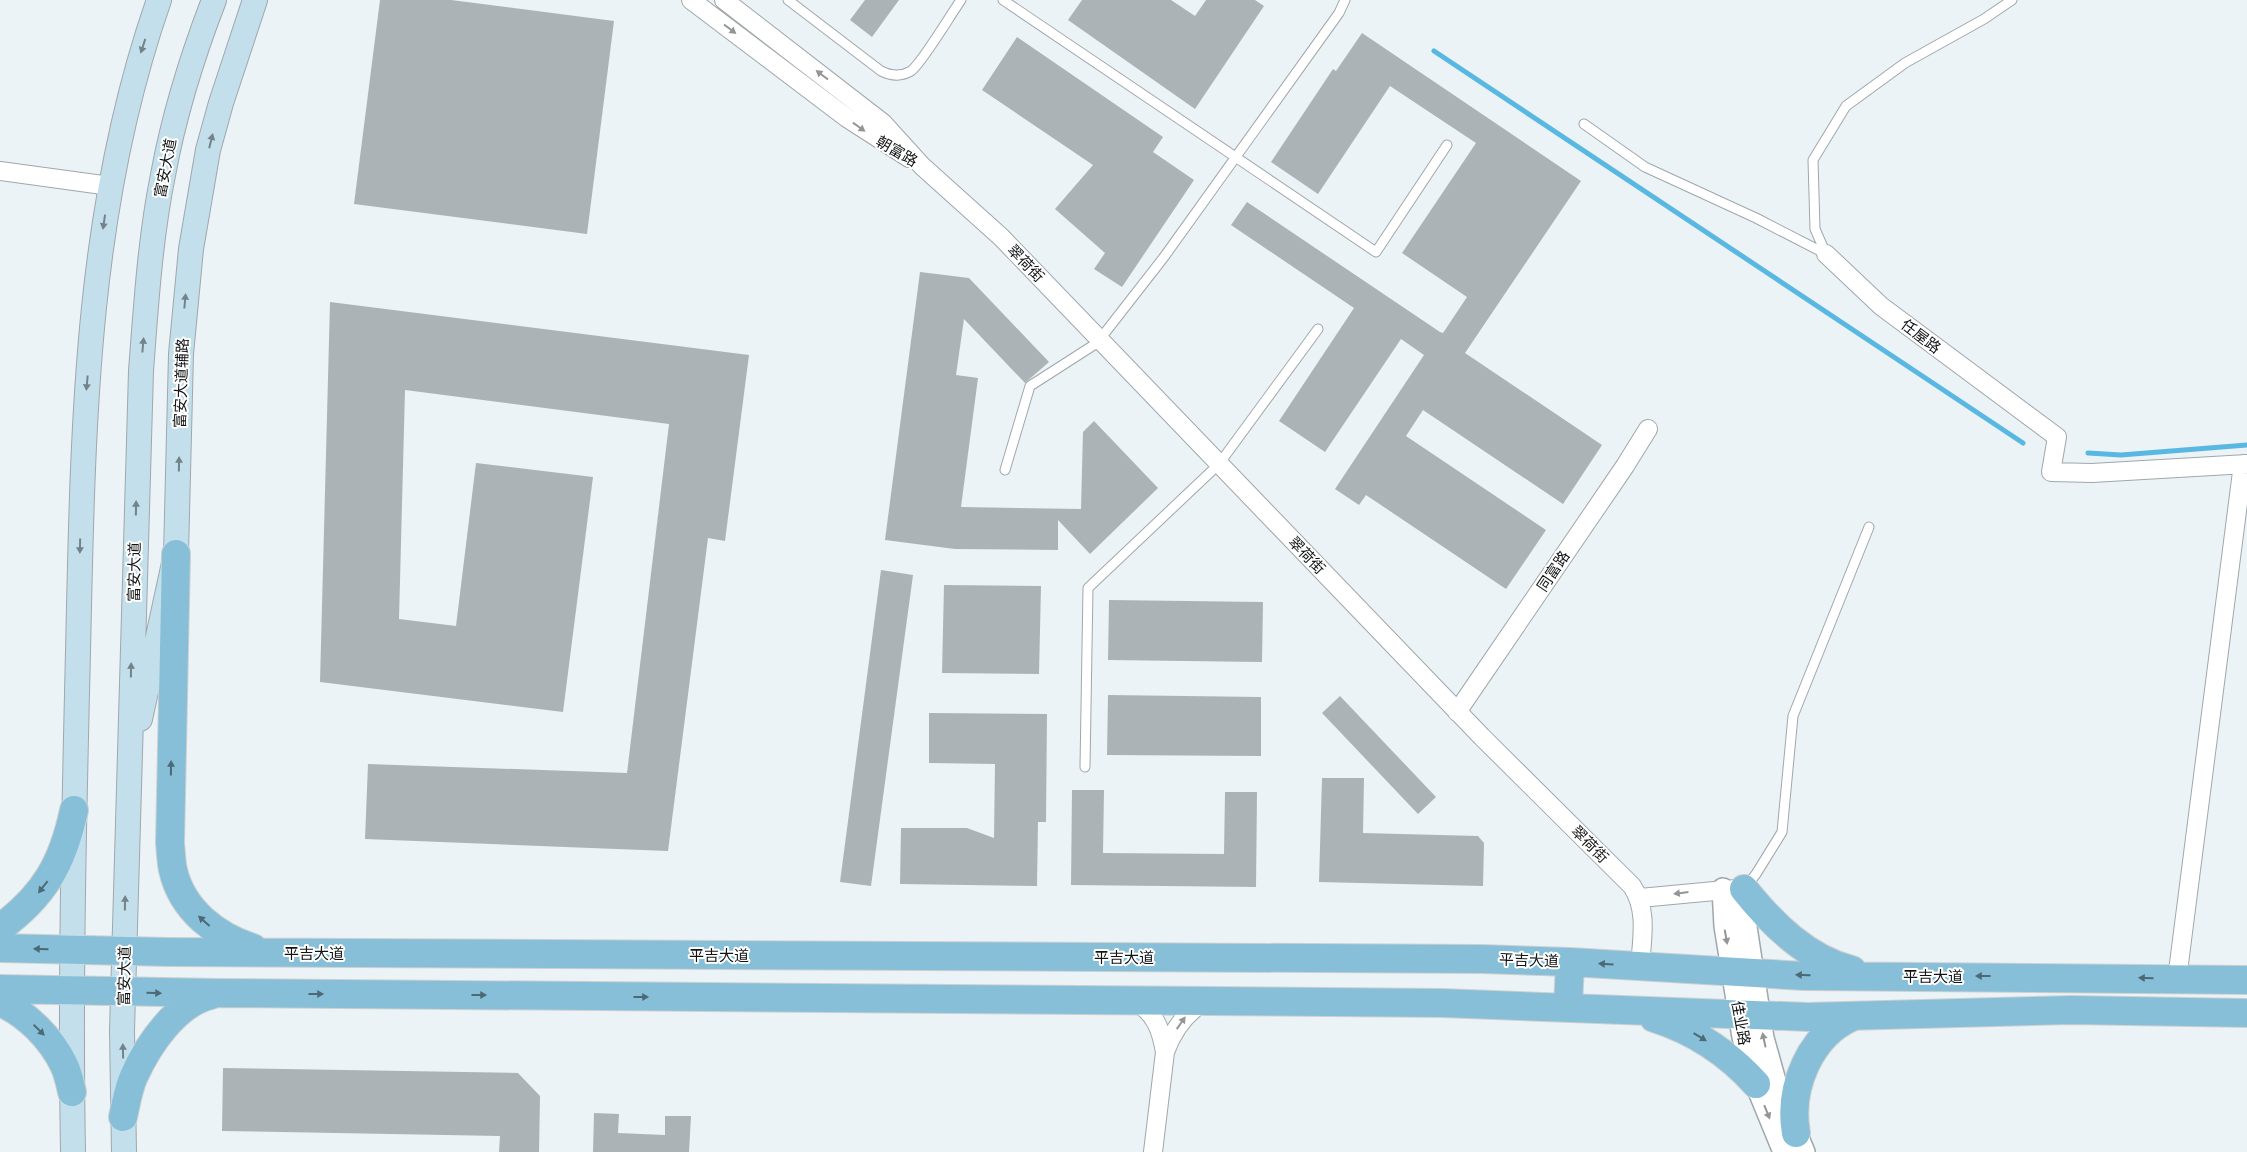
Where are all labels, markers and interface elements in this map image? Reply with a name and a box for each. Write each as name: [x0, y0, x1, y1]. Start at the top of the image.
one-way arrow: [723, 24, 736, 35]
one-way arrow: [139, 39, 147, 54]
one-way arrow: [815, 70, 829, 80]
one-way arrow: [853, 122, 866, 132]
street label: 朝富路: [873, 132, 921, 170]
one-way arrow: [207, 133, 215, 148]
street label: 富安大道: [150, 137, 180, 199]
one-way arrow: [99, 214, 107, 230]
street label: 翠荷街: [1004, 240, 1048, 286]
one-way arrow: [181, 293, 189, 309]
street label: 任屋路: [1897, 315, 1945, 357]
one-way arrow: [139, 337, 147, 353]
street label: 富安大道辅路: [170, 338, 192, 428]
one-way arrow: [83, 375, 91, 391]
one-way arrow: [175, 455, 183, 471]
one-way arrow: [132, 499, 140, 515]
street label: 翠荷街: [1285, 532, 1329, 578]
one-way arrow: [76, 538, 84, 554]
street label: 富安大道: [124, 542, 144, 602]
street label: 同富路: [1533, 547, 1573, 595]
one-way arrow: [128, 662, 136, 678]
one-way arrow: [168, 760, 176, 776]
street label: 翠荷街: [1567, 821, 1613, 867]
one-way arrow: [38, 880, 49, 893]
one-way arrow: [1673, 889, 1689, 897]
one-way arrow: [121, 894, 129, 910]
one-way arrow: [197, 915, 210, 926]
one-way arrow: [1723, 929, 1731, 945]
street label: 平吉大道: [284, 944, 344, 963]
one-way arrow: [32, 945, 48, 953]
street label: 富安大道: [114, 946, 134, 1006]
street label: 平吉大道: [689, 946, 749, 965]
street label: 平吉大道: [1094, 948, 1154, 967]
street label: 平吉大道: [1499, 949, 1559, 971]
one-way arrow: [1598, 959, 1614, 967]
street label: 平吉大道: [1903, 967, 1963, 986]
one-way arrow: [1795, 971, 1811, 979]
one-way arrow: [1975, 972, 1991, 980]
one-way arrow: [2138, 974, 2154, 982]
one-way arrow: [146, 989, 162, 997]
one-way arrow: [308, 990, 324, 998]
one-way arrow: [471, 991, 487, 999]
one-way arrow: [633, 993, 649, 1001]
street label: 佳业路: [1728, 999, 1754, 1047]
one-way arrow: [1175, 1017, 1186, 1030]
one-way arrow: [33, 1024, 45, 1036]
one-way arrow: [1693, 1033, 1706, 1042]
one-way arrow: [1760, 1033, 1768, 1048]
one-way arrow: [118, 1043, 126, 1059]
one-way arrow: [1764, 1105, 1772, 1119]

